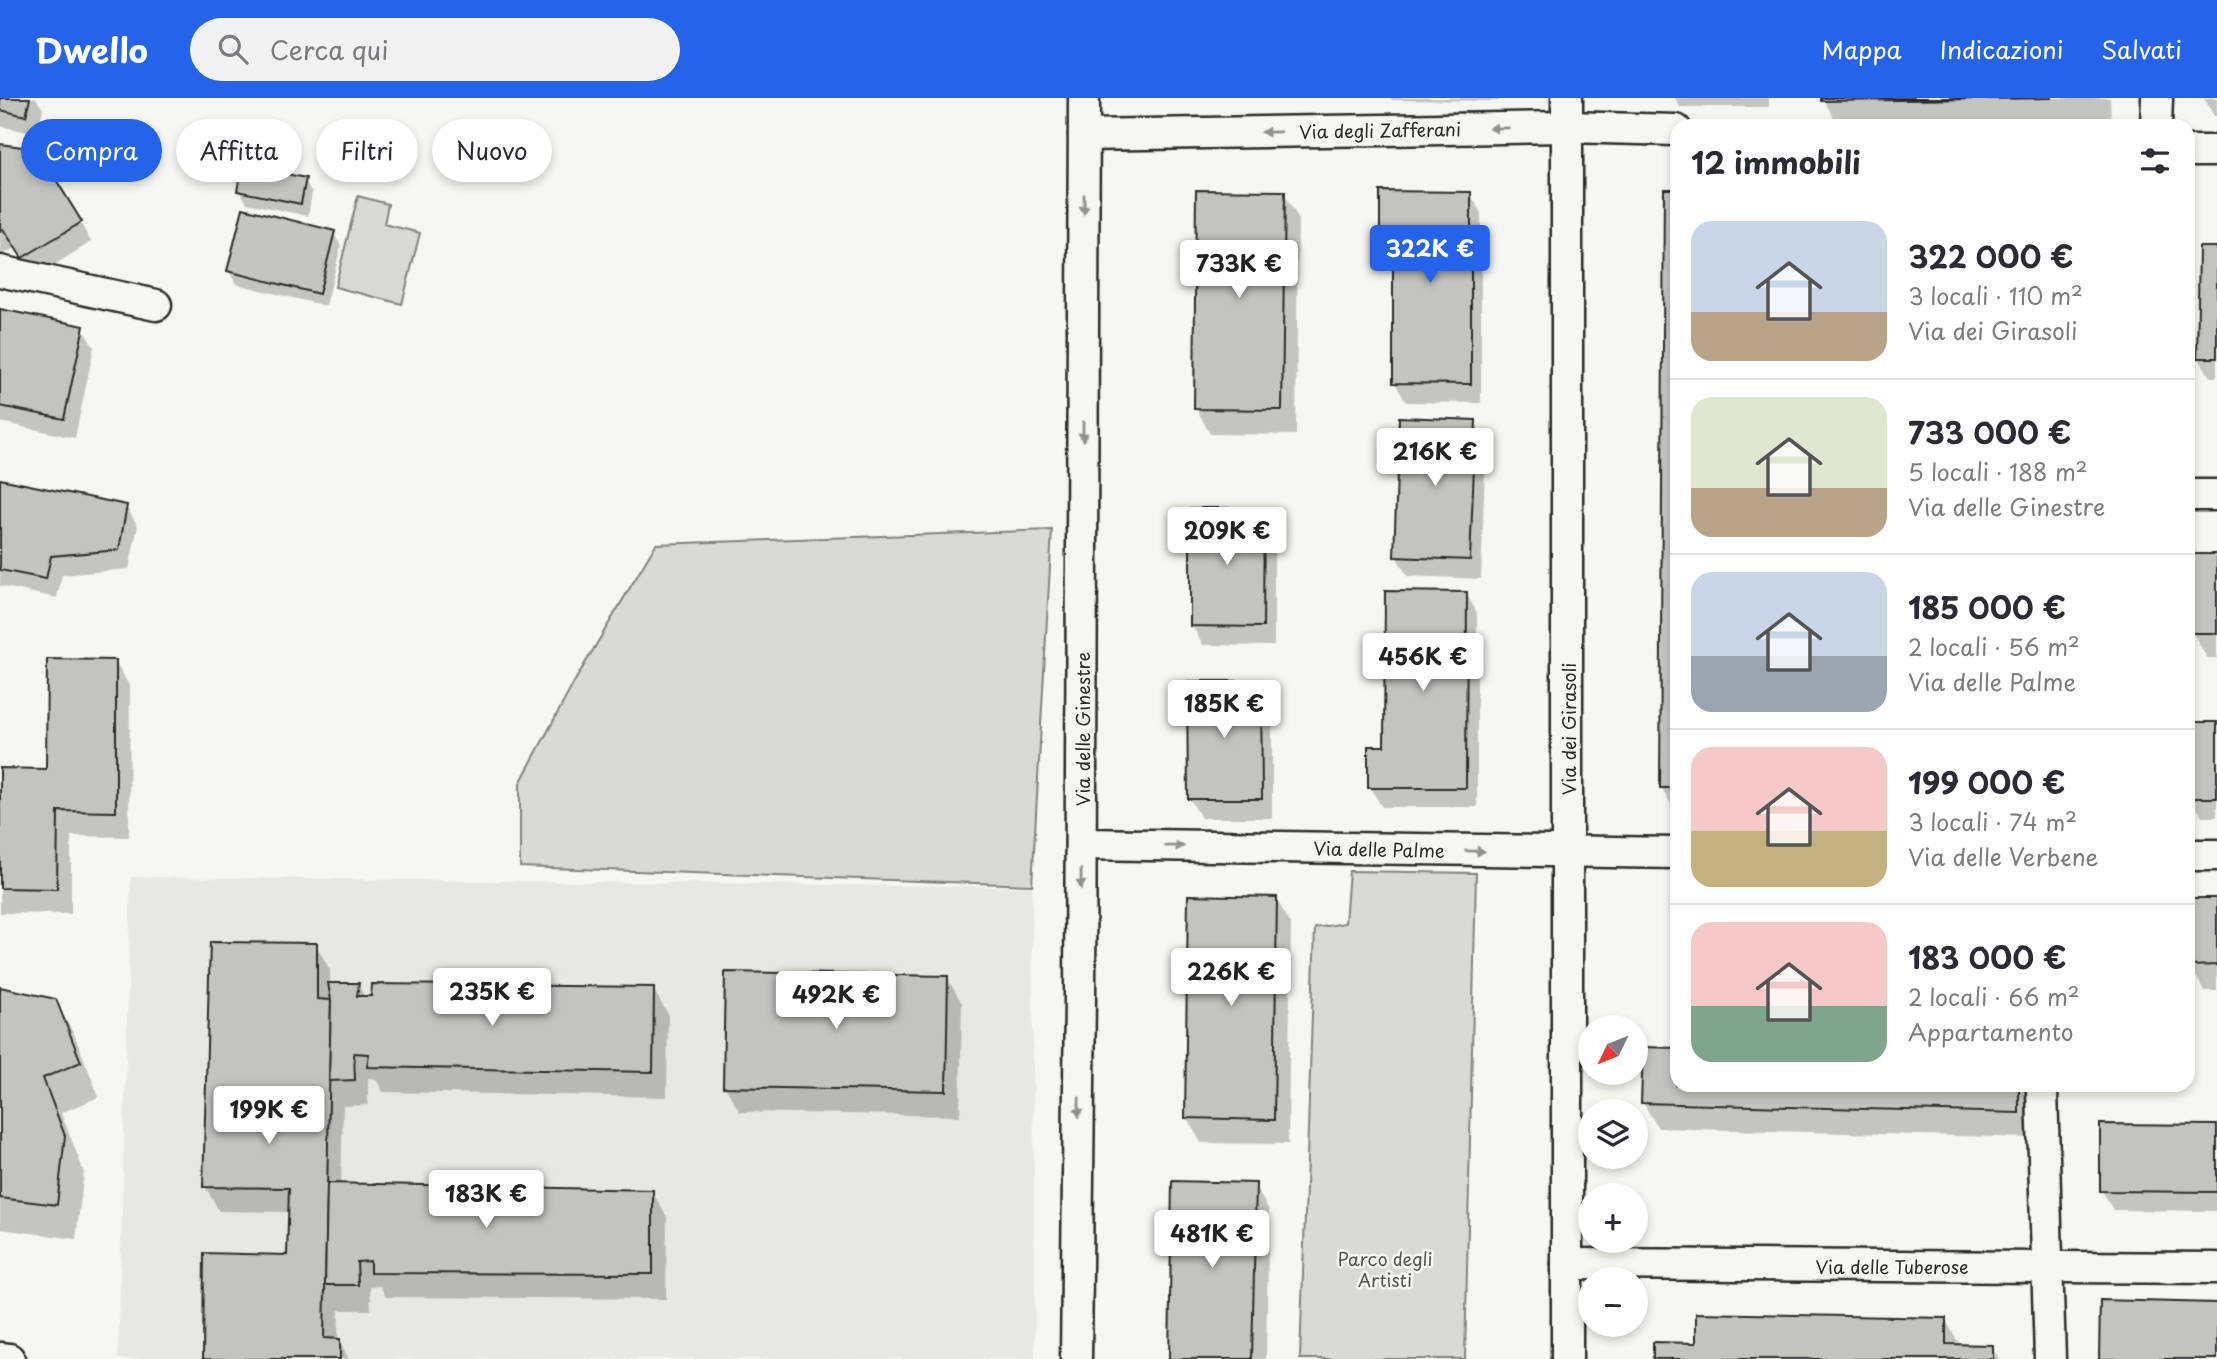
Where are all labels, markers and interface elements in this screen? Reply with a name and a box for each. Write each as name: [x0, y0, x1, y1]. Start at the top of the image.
search box: [190, 18, 680, 81]
text: Dwello: [35, 24, 148, 74]
icon: search: [214, 30, 252, 68]
text: Cerca qui: [270, 30, 389, 69]
text: Mappa: [1822, 31, 1902, 67]
text: Indicazioni: [1940, 31, 2063, 67]
text: Salvati: [2101, 31, 2182, 67]
street label: Via degli Zafferani: [1299, 115, 1461, 145]
chip: Compra: [21, 119, 162, 182]
chip: Affitta: [176, 119, 302, 182]
chip: Filtri: [316, 119, 418, 182]
chip: Nuovo: [432, 119, 552, 182]
one-way arrow: [1488, 123, 1510, 134]
one-way arrow: [1260, 127, 1282, 138]
text: 12 immobili: [1691, 139, 1861, 184]
icon: filters: [2136, 142, 2174, 180]
one-way arrow: [1078, 193, 1090, 215]
pin: 322K €: [1373, 226, 1487, 285]
text: 322K €: [1386, 230, 1474, 265]
text: 322 000 €: [1908, 233, 2074, 278]
pin: 733K €: [1182, 240, 1296, 300]
text: 733K €: [1196, 245, 1282, 280]
icon: home: [1747, 249, 1831, 333]
text: 3 locali · 110 m²: [1908, 278, 2083, 313]
text: Via dei Girasoli: [1908, 313, 2077, 348]
text: 733 000 €: [1908, 409, 2071, 454]
one-way arrow: [1077, 420, 1089, 442]
icon: home: [1747, 425, 1831, 509]
pin: 216K €: [1378, 428, 1492, 488]
text: 216K €: [1393, 433, 1477, 468]
text: 5 locali · 188 m²: [1908, 454, 2088, 489]
text: Via delle Ginestre: [1908, 489, 2105, 524]
pin: 209K €: [1170, 508, 1284, 567]
text: 209K €: [1183, 512, 1271, 547]
text: 185 000 €: [1908, 584, 2066, 629]
icon: home: [1747, 600, 1831, 684]
text: 2 locali · 56 m²: [1908, 629, 2080, 664]
pin: 456K €: [1366, 634, 1480, 693]
text: 456K €: [1379, 638, 1467, 673]
street label: Via delle Ginestre: [1069, 652, 1096, 806]
street label: Via dei Girasoli: [1555, 663, 1582, 795]
text: Via delle Palme: [1908, 664, 2076, 699]
pin: 185K €: [1167, 680, 1281, 740]
text: 185K €: [1184, 685, 1264, 720]
text: 199 000 €: [1908, 759, 2065, 804]
icon: home: [1747, 775, 1831, 859]
text: 3 locali · 74 m²: [1908, 804, 2077, 839]
street label: Via delle Palme: [1313, 834, 1445, 864]
text: Via delle Verbene: [1908, 839, 2098, 874]
one-way arrow: [1163, 840, 1185, 851]
one-way arrow: [1464, 845, 1486, 856]
one-way arrow: [1075, 868, 1087, 890]
text: 183 000 €: [1908, 934, 2066, 979]
pin: 226K €: [1174, 948, 1288, 1008]
icon: home: [1747, 950, 1831, 1034]
text: 226K €: [1187, 953, 1275, 988]
pin: 235K €: [435, 968, 549, 1028]
pin: 492K €: [779, 972, 893, 1031]
text: 235K €: [449, 973, 535, 1008]
text: 492K €: [792, 976, 880, 1011]
text: 2 locali · 66 m²: [1908, 979, 2080, 1014]
text: Appartamento: [1908, 1014, 2074, 1049]
north arrow: [1578, 1015, 1648, 1085]
map controls: [1578, 1015, 1648, 1337]
pin: 199K €: [212, 1086, 326, 1146]
text: 199K €: [229, 1091, 309, 1126]
one-way arrow: [1073, 1096, 1085, 1118]
button: layers: [1578, 1099, 1648, 1169]
pin: 183K €: [429, 1170, 543, 1230]
text: 183K €: [445, 1175, 527, 1210]
button: +: [1578, 1183, 1648, 1253]
pin: 481K €: [1155, 1210, 1269, 1270]
text: 481K €: [1170, 1215, 1254, 1250]
park label: Parco degli Artisti: [1337, 1245, 1433, 1293]
street label: Via delle Tuberose: [1815, 1253, 1969, 1280]
button: −: [1578, 1267, 1648, 1337]

